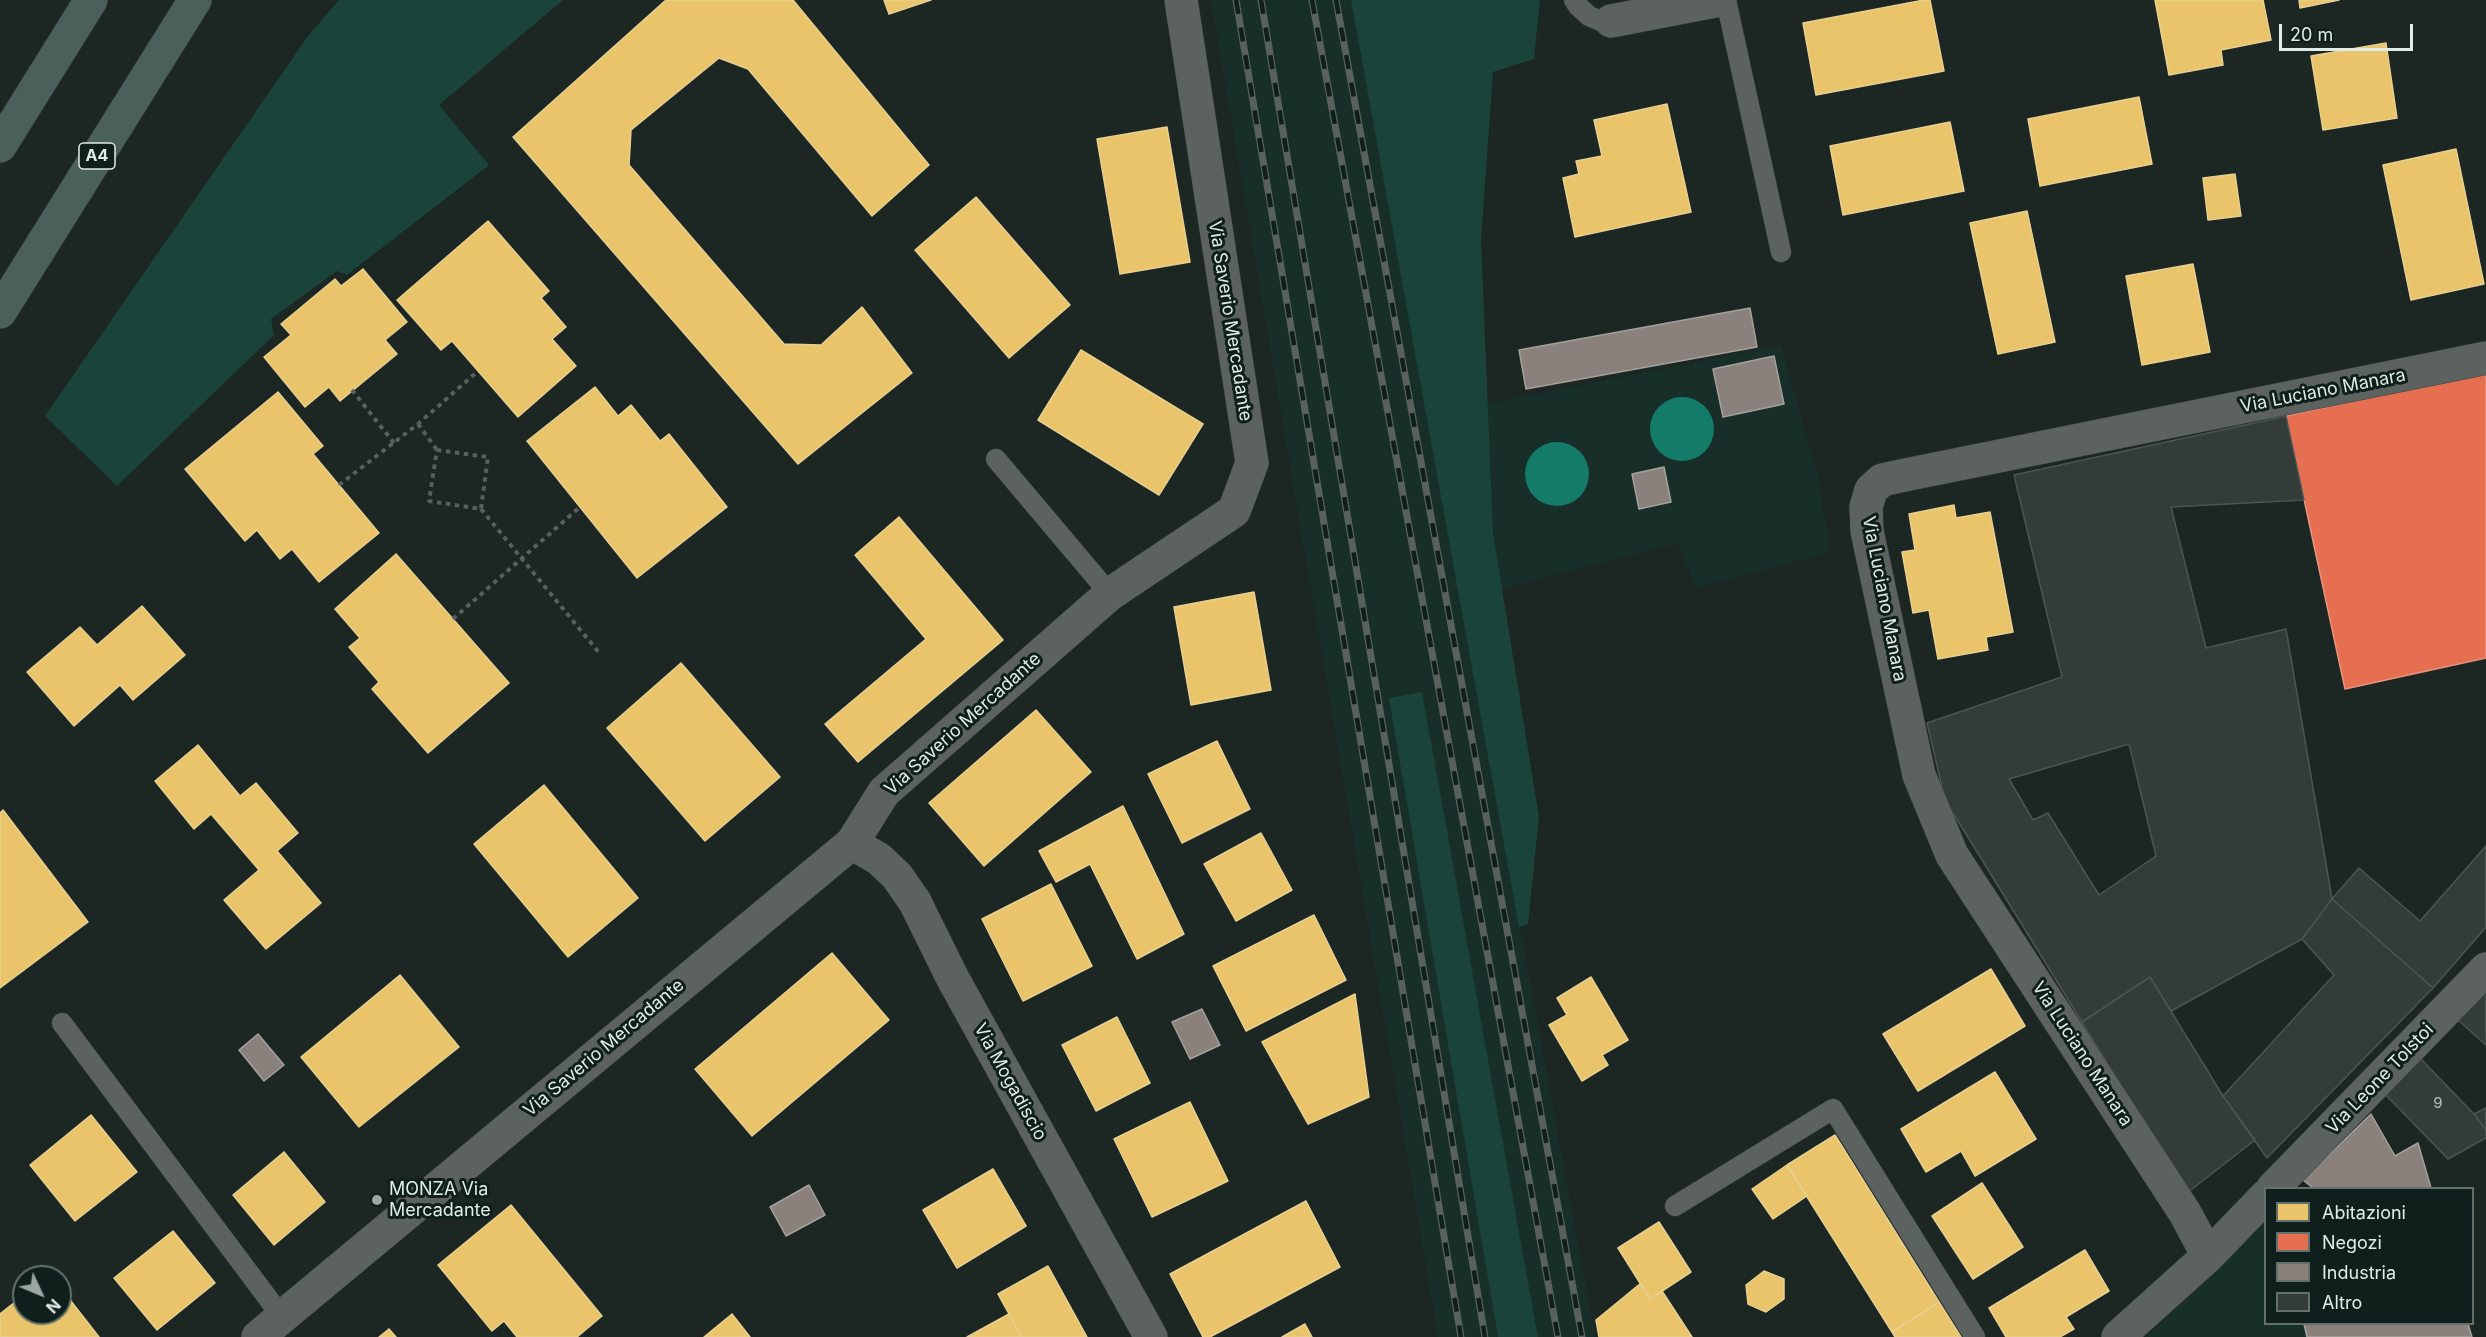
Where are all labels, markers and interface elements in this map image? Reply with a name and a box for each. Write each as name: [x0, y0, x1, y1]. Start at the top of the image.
scale bar: [2282, 12, 2416, 50]
text: 20 m: [2290, 24, 2333, 45]
road number: A4: [79, 143, 115, 169]
street label: Via Saverio Mercadante: [1203, 219, 1257, 423]
street label: Via Luciano Manara: [2238, 364, 2408, 418]
street label: Via Luciano Manara: [1857, 514, 1911, 684]
street label: Via Saverio Mercadante: [880, 648, 1046, 800]
street label: Via Saverio Mercadante: [519, 975, 689, 1121]
street label: Via Luciano Manara: [2027, 978, 2137, 1130]
street label: Via Leone Tolstoi: [2322, 1019, 2438, 1139]
street label: Via Mogadiscio: [969, 1020, 1051, 1144]
house number: 9: [2433, 1094, 2443, 1112]
place label: MONZA Via Mercadante: [389, 1179, 491, 1222]
legend: [2264, 1187, 2474, 1325]
marker: MONZA Via Mercadante: [370, 1193, 384, 1207]
text: Abitazioni: [2322, 1202, 2406, 1223]
text: Negozi: [2322, 1232, 2382, 1253]
text: Industria: [2322, 1262, 2396, 1283]
north arrow: [12, 1265, 72, 1325]
text: Altro: [2322, 1292, 2362, 1313]
text: N: [42, 1295, 65, 1317]

